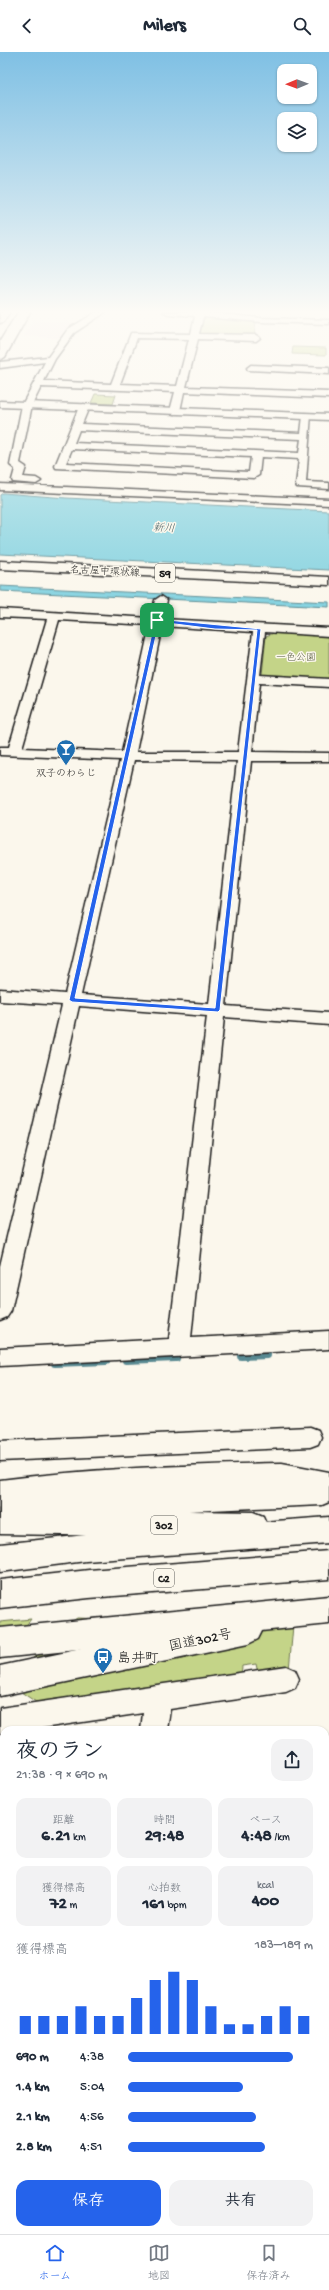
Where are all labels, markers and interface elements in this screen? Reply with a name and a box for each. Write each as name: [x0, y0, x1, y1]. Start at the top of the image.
icon: back: [16, 15, 38, 37]
icon: search: [291, 15, 313, 37]
text: Milers: [143, 16, 186, 37]
north arrow: [277, 64, 317, 104]
map controls: [277, 64, 317, 152]
button: layers: [277, 112, 317, 152]
water label: 新川: [153, 521, 175, 536]
street label: 名古屋中環状線: [70, 564, 140, 580]
road number: 59: [155, 564, 175, 582]
pin: [140, 603, 174, 637]
icon: arrive: [146, 609, 168, 631]
park label: 一色公園: [276, 652, 316, 664]
bar icon: 双子のわらじ: [55, 738, 77, 766]
place label: 双子のわらじ: [36, 768, 96, 780]
road number: 302: [151, 1516, 177, 1534]
road number: C2: [154, 1569, 174, 1587]
street label: 国道302号: [167, 1626, 234, 1656]
bus stop icon: 島井町: [92, 1646, 114, 1674]
place label: 島井町: [117, 1651, 159, 1668]
button: share: [271, 1739, 313, 1781]
text: 夜のラン: [16, 1740, 104, 1766]
text: 21:38 · 9 × 690 m: [16, 1768, 108, 1783]
text: 距離: [53, 1815, 75, 1827]
text: 時間: [154, 1815, 176, 1827]
text: ペース: [249, 1815, 282, 1827]
text: 6.21: [41, 1827, 70, 1847]
text: 29:48: [145, 1827, 184, 1847]
text: 4:48: [241, 1827, 272, 1847]
text: km: [70, 1832, 86, 1844]
text: /km: [272, 1832, 290, 1844]
text: kcal: [257, 1880, 274, 1892]
text: 獲得標高: [42, 1883, 86, 1895]
text: 心拍数: [148, 1883, 181, 1895]
text: 400: [252, 1892, 279, 1912]
text: 72: [50, 1895, 67, 1915]
text: 161: [143, 1895, 165, 1915]
text: m: [67, 1900, 77, 1912]
text: bpm: [165, 1900, 187, 1912]
text: 183–189 m: [255, 1938, 313, 1953]
text: 獲得標高: [16, 1943, 68, 1958]
text: 690 m: [16, 2050, 49, 2065]
text: 4:38: [80, 2050, 104, 2065]
text: 1.4 km: [16, 2080, 50, 2095]
text: 5:04: [80, 2080, 104, 2095]
text: 2.1 km: [16, 2110, 50, 2125]
text: 4:56: [80, 2110, 104, 2125]
text: 2.8 km: [16, 2140, 52, 2155]
text: 4:51: [80, 2140, 102, 2155]
button: 保存: [16, 2180, 161, 2226]
button: 共有: [169, 2180, 313, 2226]
tab: ホーム: [38, 2242, 71, 2283]
tab: 地図: [148, 2242, 170, 2283]
tab: 保存済み: [247, 2242, 291, 2283]

